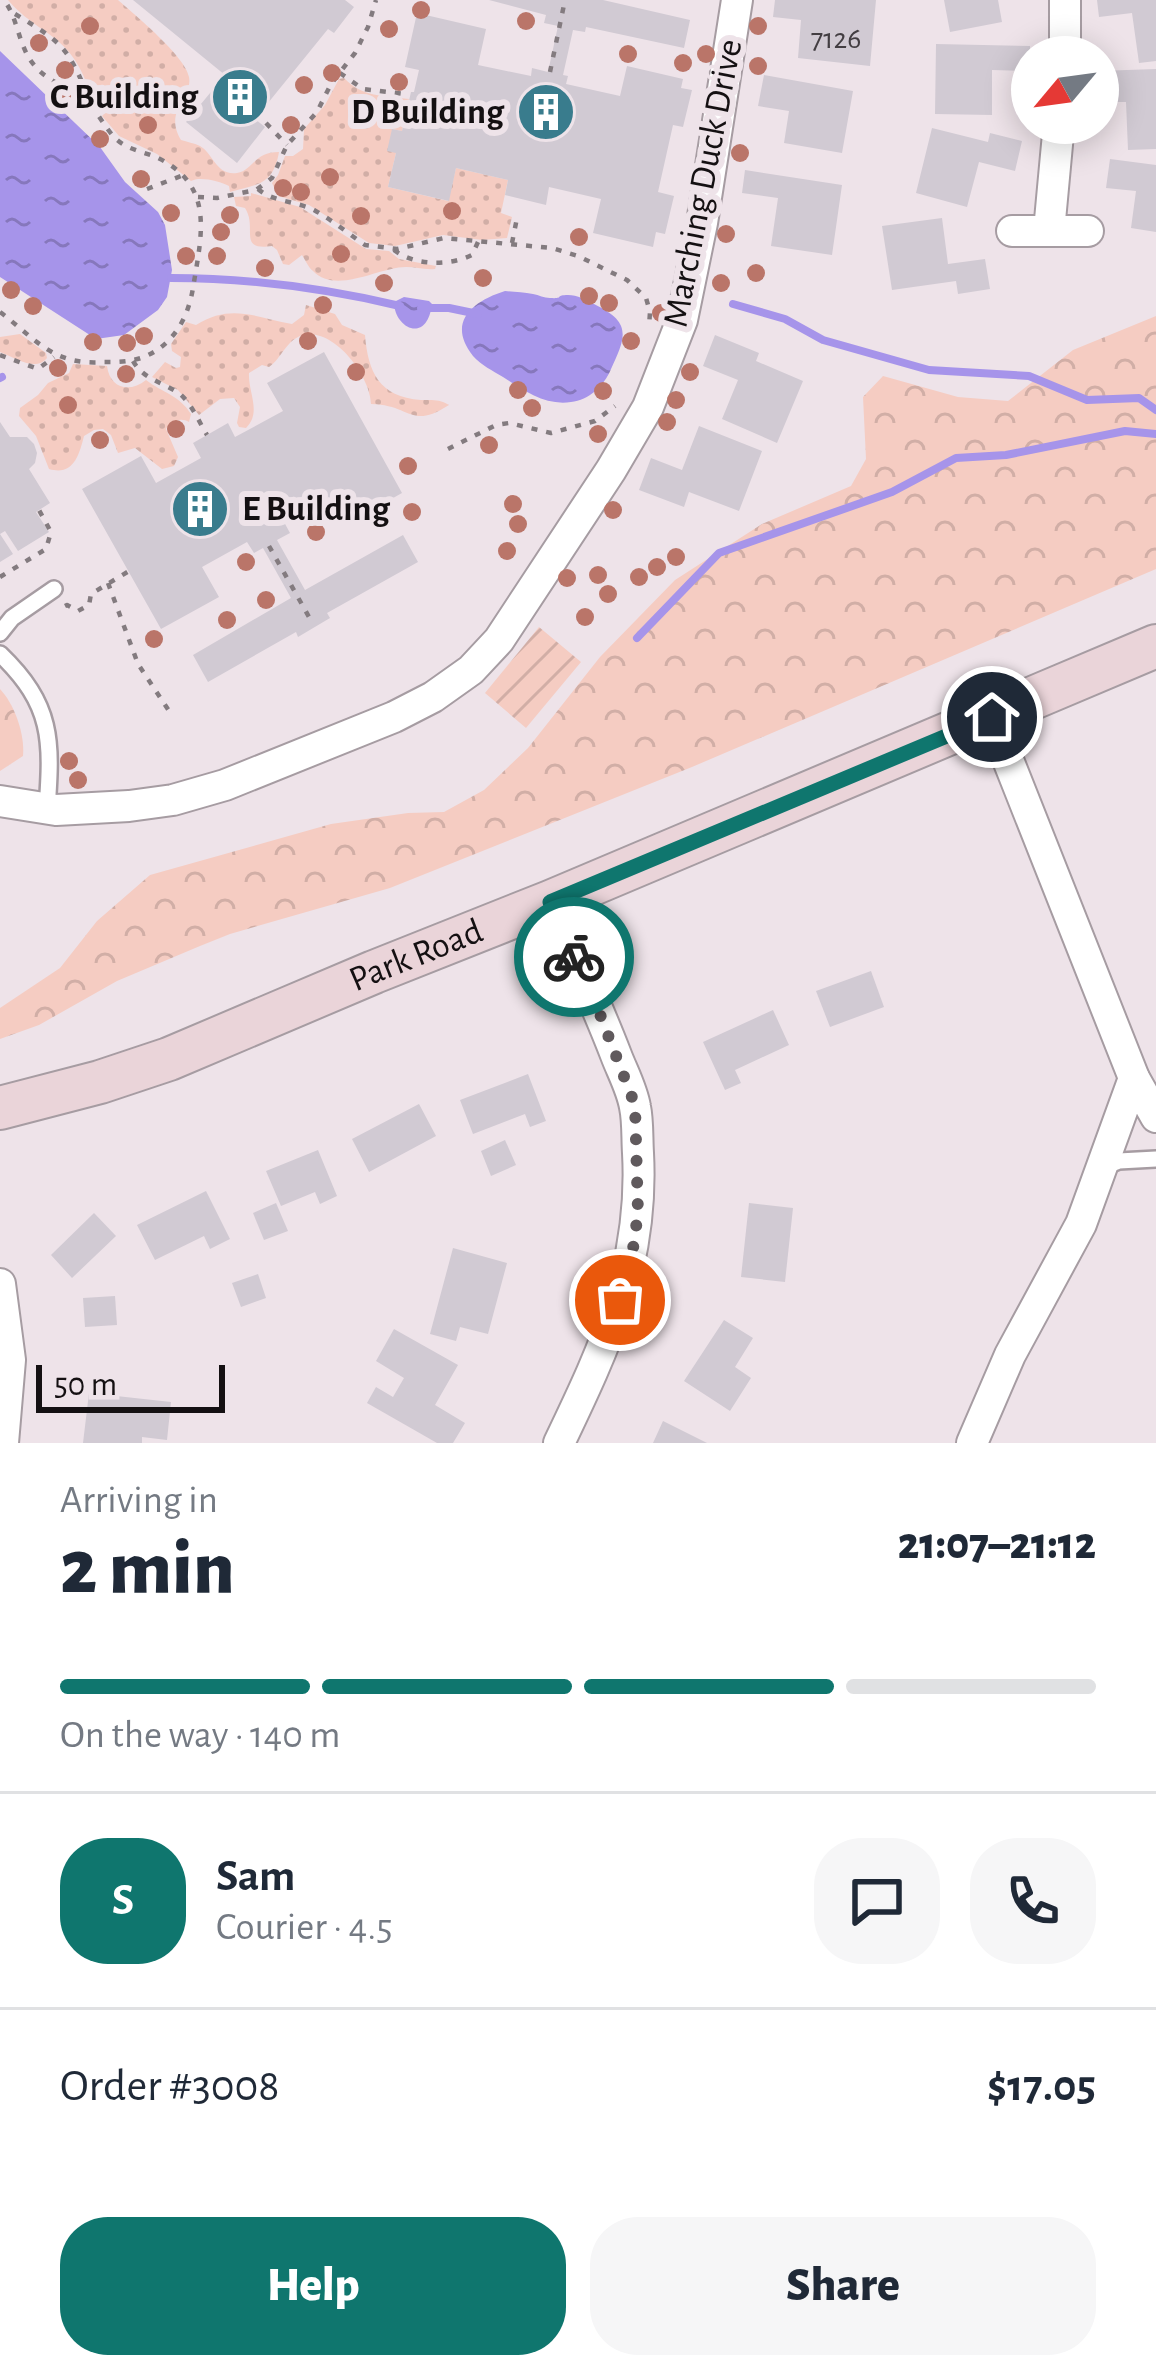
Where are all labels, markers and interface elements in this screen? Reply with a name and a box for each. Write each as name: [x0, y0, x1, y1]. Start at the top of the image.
house number: 7126: [811, 24, 861, 54]
street label: Marching Duck Drive: [657, 36, 749, 330]
north arrow: [1011, 36, 1119, 144]
map controls: [1011, 36, 1119, 144]
building icon: C Building: [209, 66, 271, 128]
place label: C Building: [50, 79, 199, 115]
building icon: D Building: [515, 81, 577, 143]
place label: D Building: [351, 94, 505, 130]
building icon: E Building: [169, 478, 231, 540]
place label: E Building: [242, 491, 391, 527]
pin: [941, 666, 1043, 768]
icon: home: [959, 684, 1025, 750]
courier: [514, 897, 634, 1017]
street label: Park Road: [344, 913, 488, 998]
icon: bike: [541, 924, 607, 990]
pin: [569, 1249, 671, 1351]
icon: bag: [587, 1267, 653, 1333]
scale bar: [36, 1359, 225, 1412]
text: 50 m: [54, 1369, 117, 1402]
text: Arriving in: [60, 1481, 218, 1520]
text: 21:07–21:12: [898, 1522, 1096, 1567]
text: 2 min: [60, 1530, 235, 1608]
text: On the way · 140 m: [60, 1716, 341, 1755]
button: chat: [814, 1838, 940, 1964]
button: phone: [970, 1838, 1096, 1964]
text: Sam: [216, 1854, 295, 1899]
text: S: [112, 1878, 134, 1923]
text: Courier · 4.5: [216, 1908, 393, 1947]
text: Order #3008: [60, 2064, 280, 2109]
text: $17.05: [987, 2064, 1096, 2109]
button: Help: [60, 2217, 566, 2355]
button: Share: [590, 2217, 1096, 2355]

